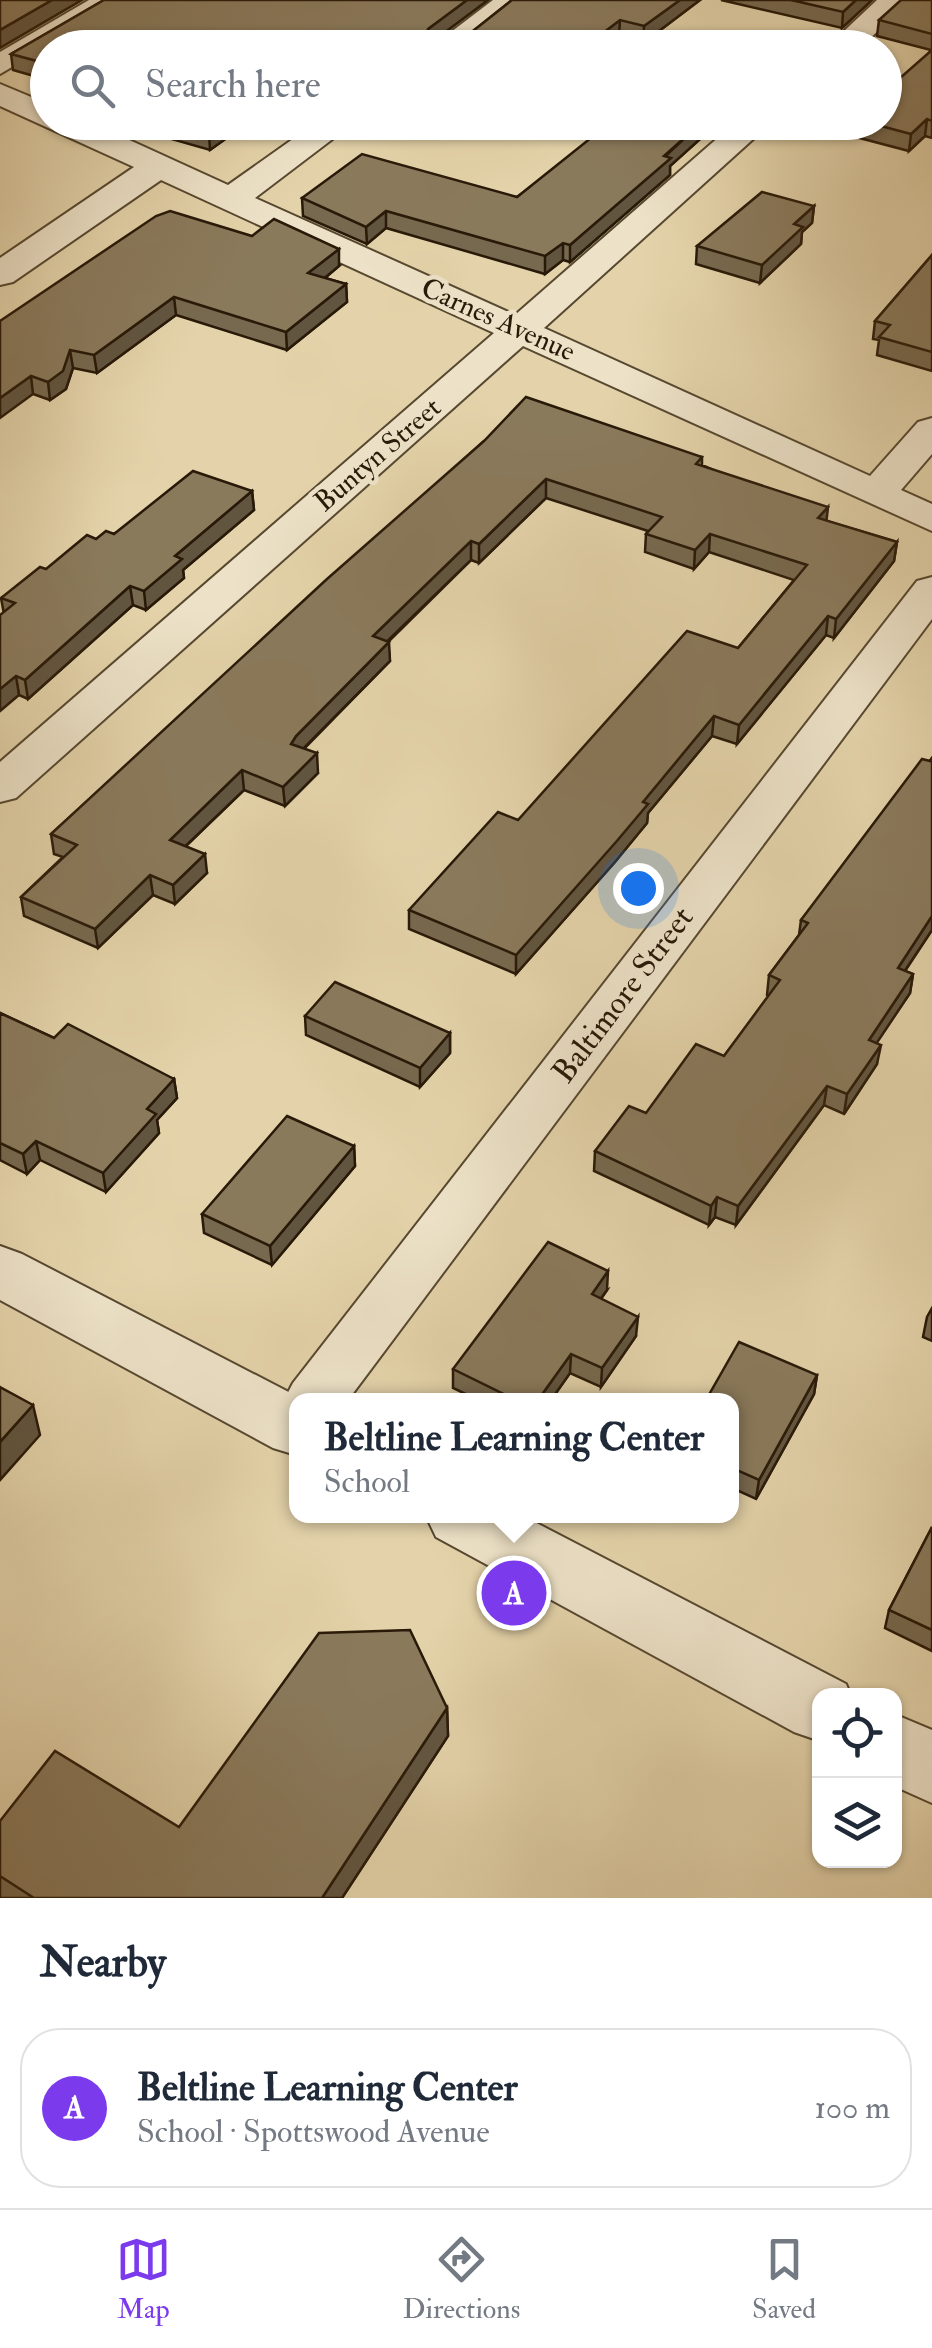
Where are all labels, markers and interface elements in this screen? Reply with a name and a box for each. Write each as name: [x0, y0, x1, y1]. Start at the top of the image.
search box: [30, 30, 902, 140]
icon: search: [65, 58, 120, 113]
text: Search here: [145, 61, 321, 109]
street label: Carnes Avenue: [416, 270, 581, 370]
street label: Buntyn Street: [308, 391, 448, 519]
your location: [613, 863, 664, 914]
street label: Baltimore Street: [544, 899, 702, 1091]
popup: [289, 1393, 739, 1523]
text: Beltline Learning Center: [324, 1414, 704, 1462]
text: School: [324, 1462, 410, 1502]
pin: A: [482, 1556, 546, 1630]
map controls: [812, 1688, 902, 1868]
button: locate: [812, 1688, 902, 1778]
button: layers: [812, 1778, 902, 1868]
text: Nearby: [40, 1937, 166, 1989]
text: Beltline Learning Center: [137, 2064, 518, 2112]
text: A: [64, 2088, 85, 2128]
text: 100 m: [814, 2088, 890, 2128]
text: School · Spottswood Avenue: [137, 2112, 490, 2152]
tab: Map: [116, 2232, 171, 2327]
tab: Directions: [403, 2232, 520, 2327]
tab: Saved: [752, 2232, 816, 2327]

